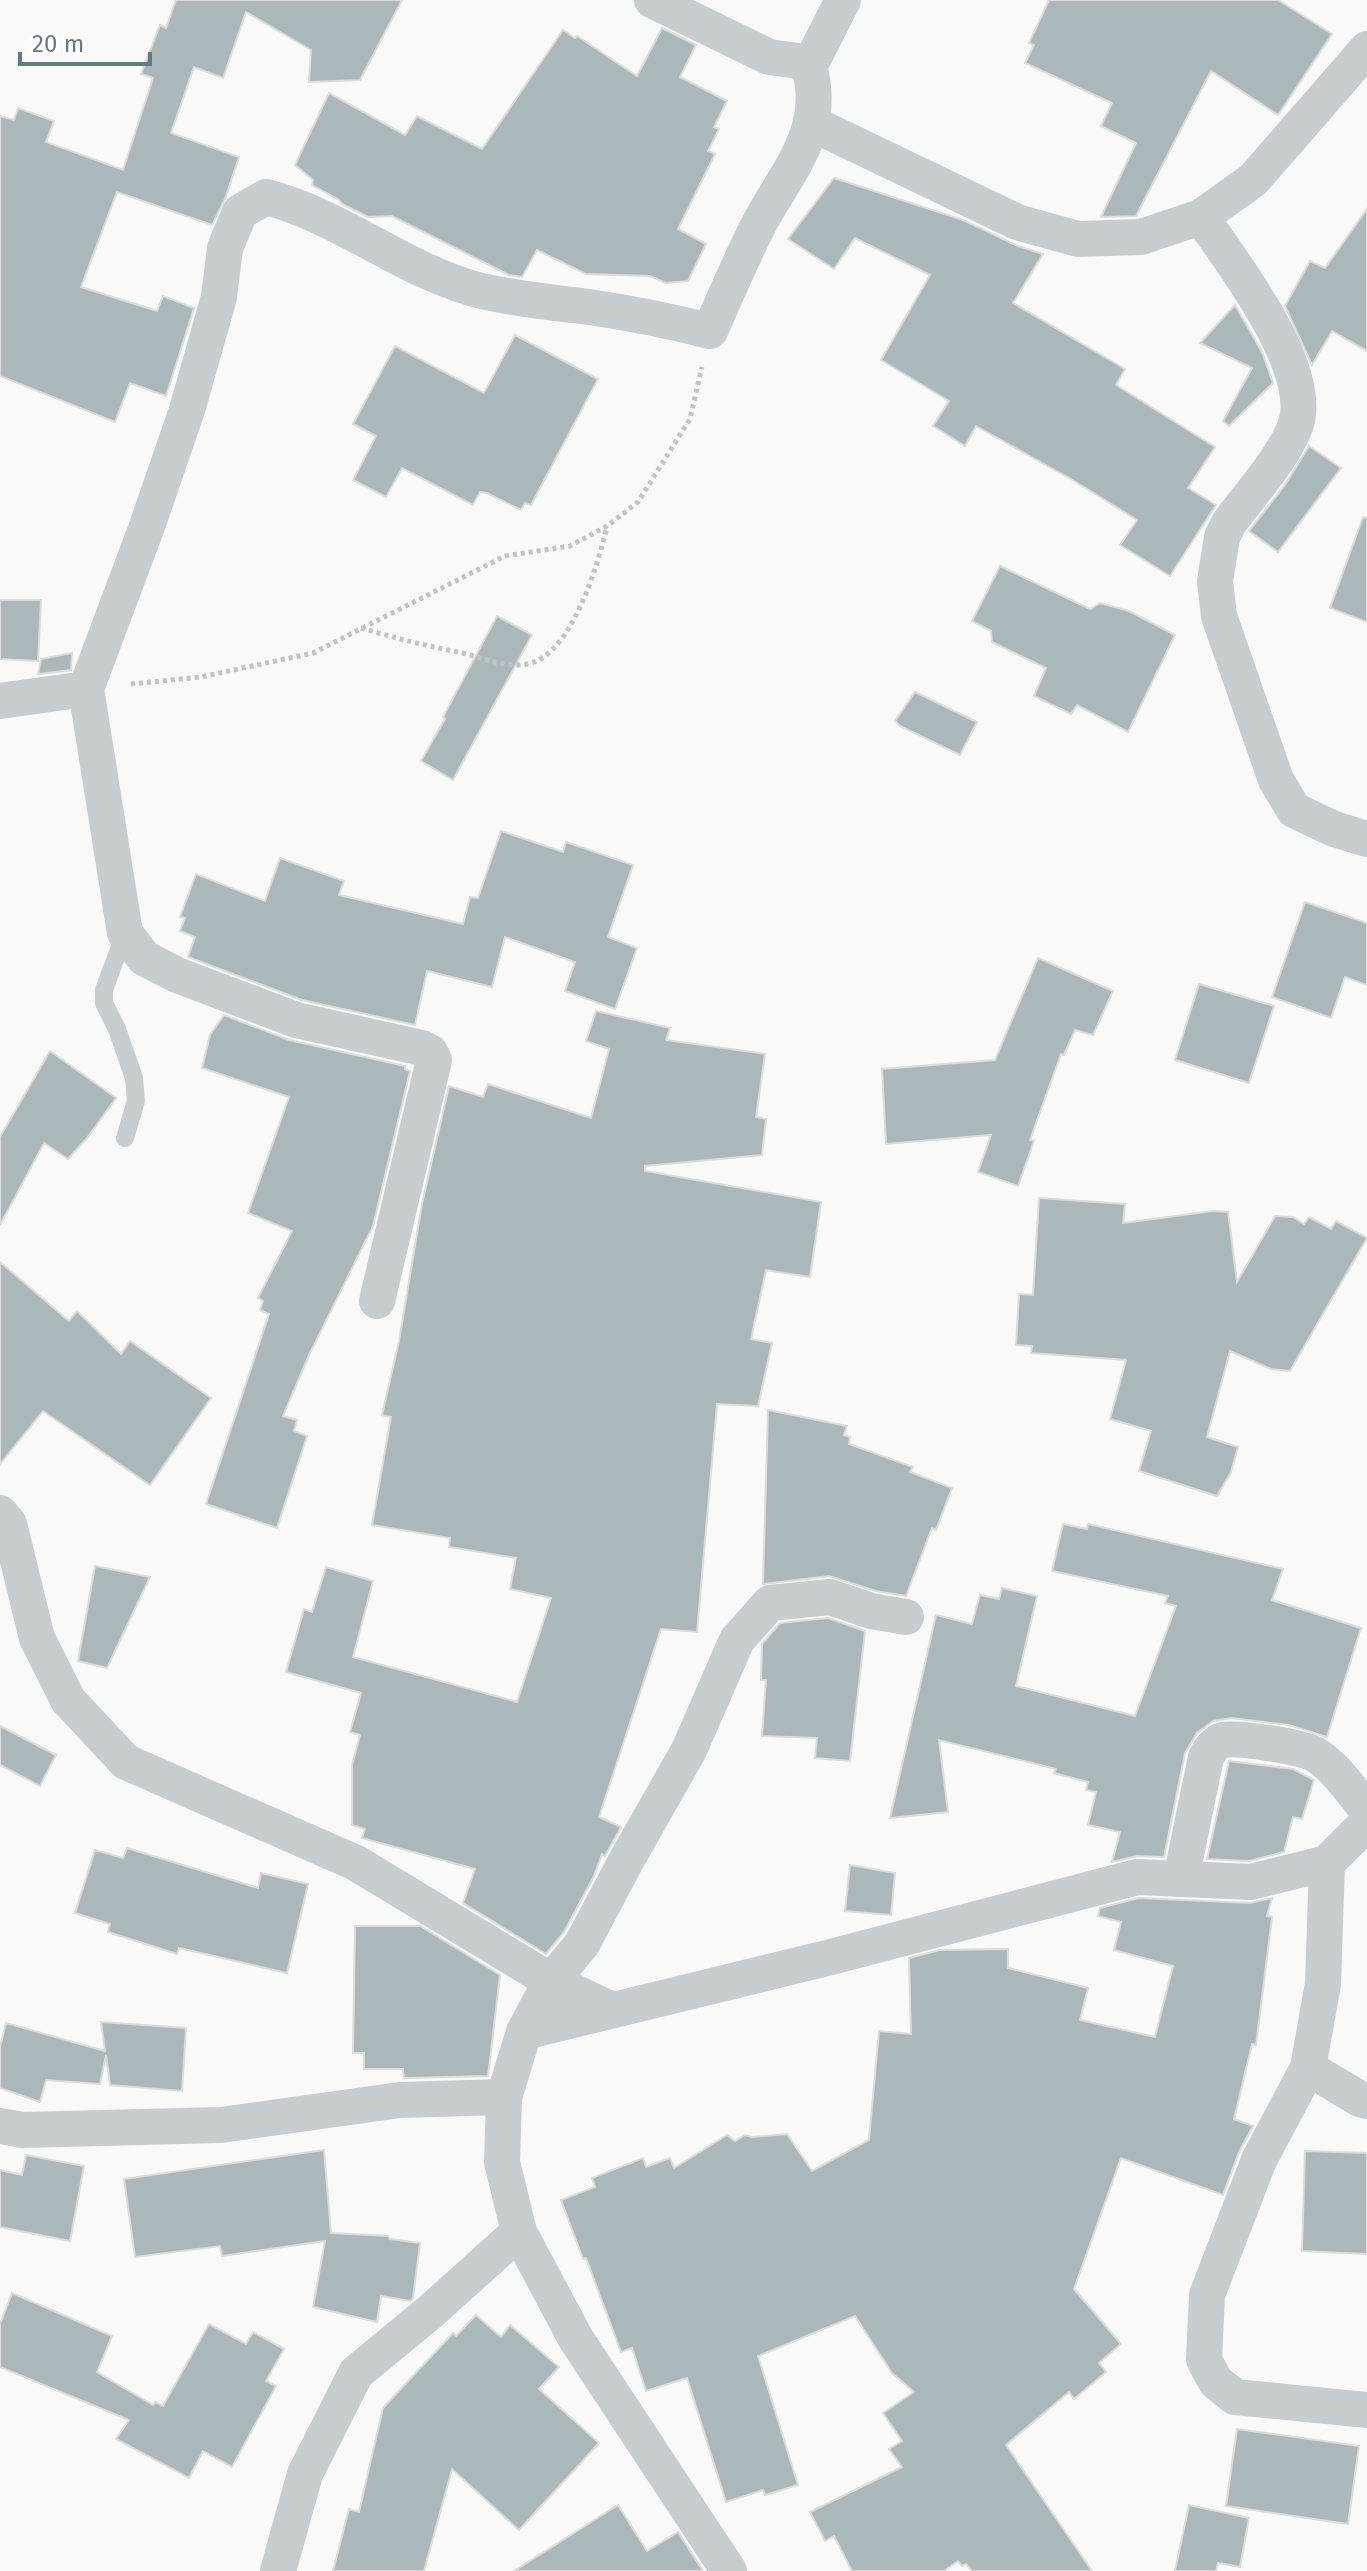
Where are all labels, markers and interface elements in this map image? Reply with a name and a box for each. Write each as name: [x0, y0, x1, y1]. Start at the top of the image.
scale bar: [20, 16, 150, 66]
text: 20 m: [32, 30, 84, 58]

